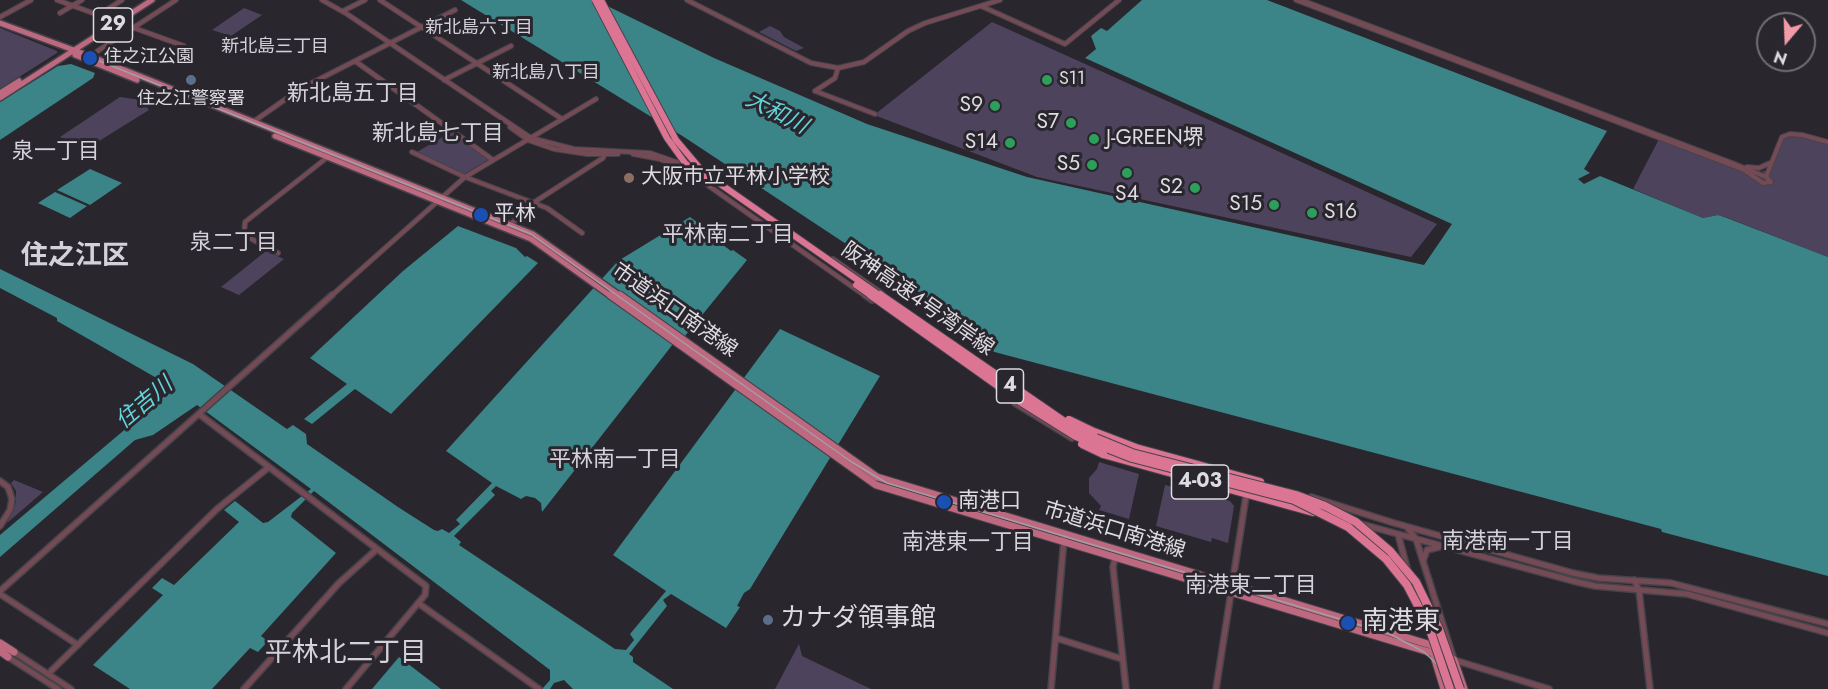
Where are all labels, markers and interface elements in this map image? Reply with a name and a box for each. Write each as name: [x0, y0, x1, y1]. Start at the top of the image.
road number: 29: [94, 8, 132, 42]
north arrow: [1756, 12, 1816, 72]
district label: 新北島六丁目: [425, 18, 533, 40]
district label: 新北島三丁目: [221, 37, 329, 59]
text: N: [1771, 45, 1790, 71]
place label: 住之江公園: [104, 47, 194, 69]
marker: 住之江公園: [81, 49, 99, 67]
district label: 新北島八丁目: [492, 63, 600, 85]
place label: S11: [1059, 69, 1085, 91]
marker: 住之江警察署: [184, 73, 198, 87]
marker: S11: [1040, 73, 1054, 87]
district label: 新北島五丁目: [287, 82, 419, 108]
water label: 大和川: [741, 87, 811, 141]
place label: 住之江警察署: [137, 89, 245, 111]
place label: S9: [959, 93, 983, 119]
marker: S9: [988, 99, 1002, 113]
place label: S7: [1036, 110, 1059, 136]
marker: S7: [1064, 116, 1078, 130]
district label: 新北島七丁目: [372, 122, 504, 148]
place label: J-GREEN堺: [1106, 126, 1204, 152]
place label: S14: [965, 130, 998, 156]
marker: J-GREEN堺: [1087, 132, 1101, 146]
marker: S14: [1003, 136, 1017, 150]
district label: 泉一丁目: [12, 140, 100, 166]
place label: S5: [1057, 152, 1080, 178]
marker: S5: [1085, 158, 1099, 172]
place label: 大阪市立平林小学校: [641, 165, 830, 191]
marker: S4: [1120, 166, 1134, 180]
marker: 大阪市立平林小学校: [622, 171, 636, 185]
place label: S2: [1160, 175, 1183, 201]
marker: S2: [1188, 181, 1202, 195]
place label: S4: [1115, 182, 1139, 208]
place label: S15: [1229, 192, 1262, 218]
marker: S15: [1267, 198, 1281, 212]
place label: S16: [1324, 200, 1357, 226]
place label: 平林: [494, 202, 536, 228]
marker: 平林: [472, 206, 490, 224]
marker: S16: [1305, 206, 1319, 220]
district label: 平林南二丁目: [662, 223, 794, 249]
district label: 泉二丁目: [190, 231, 278, 257]
street label: 阪神高速4号湾岸線: [836, 238, 998, 362]
district label: 住之江区: [21, 241, 129, 273]
street label: 市道浜口南港線: [607, 259, 741, 363]
road number: 4: [996, 369, 1024, 403]
water label: 住吉川: [111, 373, 179, 435]
district label: 平林南一丁目: [549, 448, 681, 474]
road number: 4-03: [1172, 465, 1228, 499]
place label: 南港口: [958, 489, 1021, 515]
marker: 南港口: [935, 493, 953, 511]
street label: 市道浜口南港線: [1040, 497, 1188, 565]
district label: 南港南一丁目: [1442, 530, 1574, 556]
district label: 南港東一丁目: [902, 531, 1034, 557]
district label: 南港東二丁目: [1185, 574, 1317, 600]
place label: カナダ領事館: [780, 604, 936, 636]
place label: 南港東: [1362, 607, 1440, 639]
marker: カナダ領事館: [761, 613, 775, 627]
marker: 南港東: [1339, 614, 1357, 632]
district label: 平林北二丁目: [265, 638, 427, 670]

